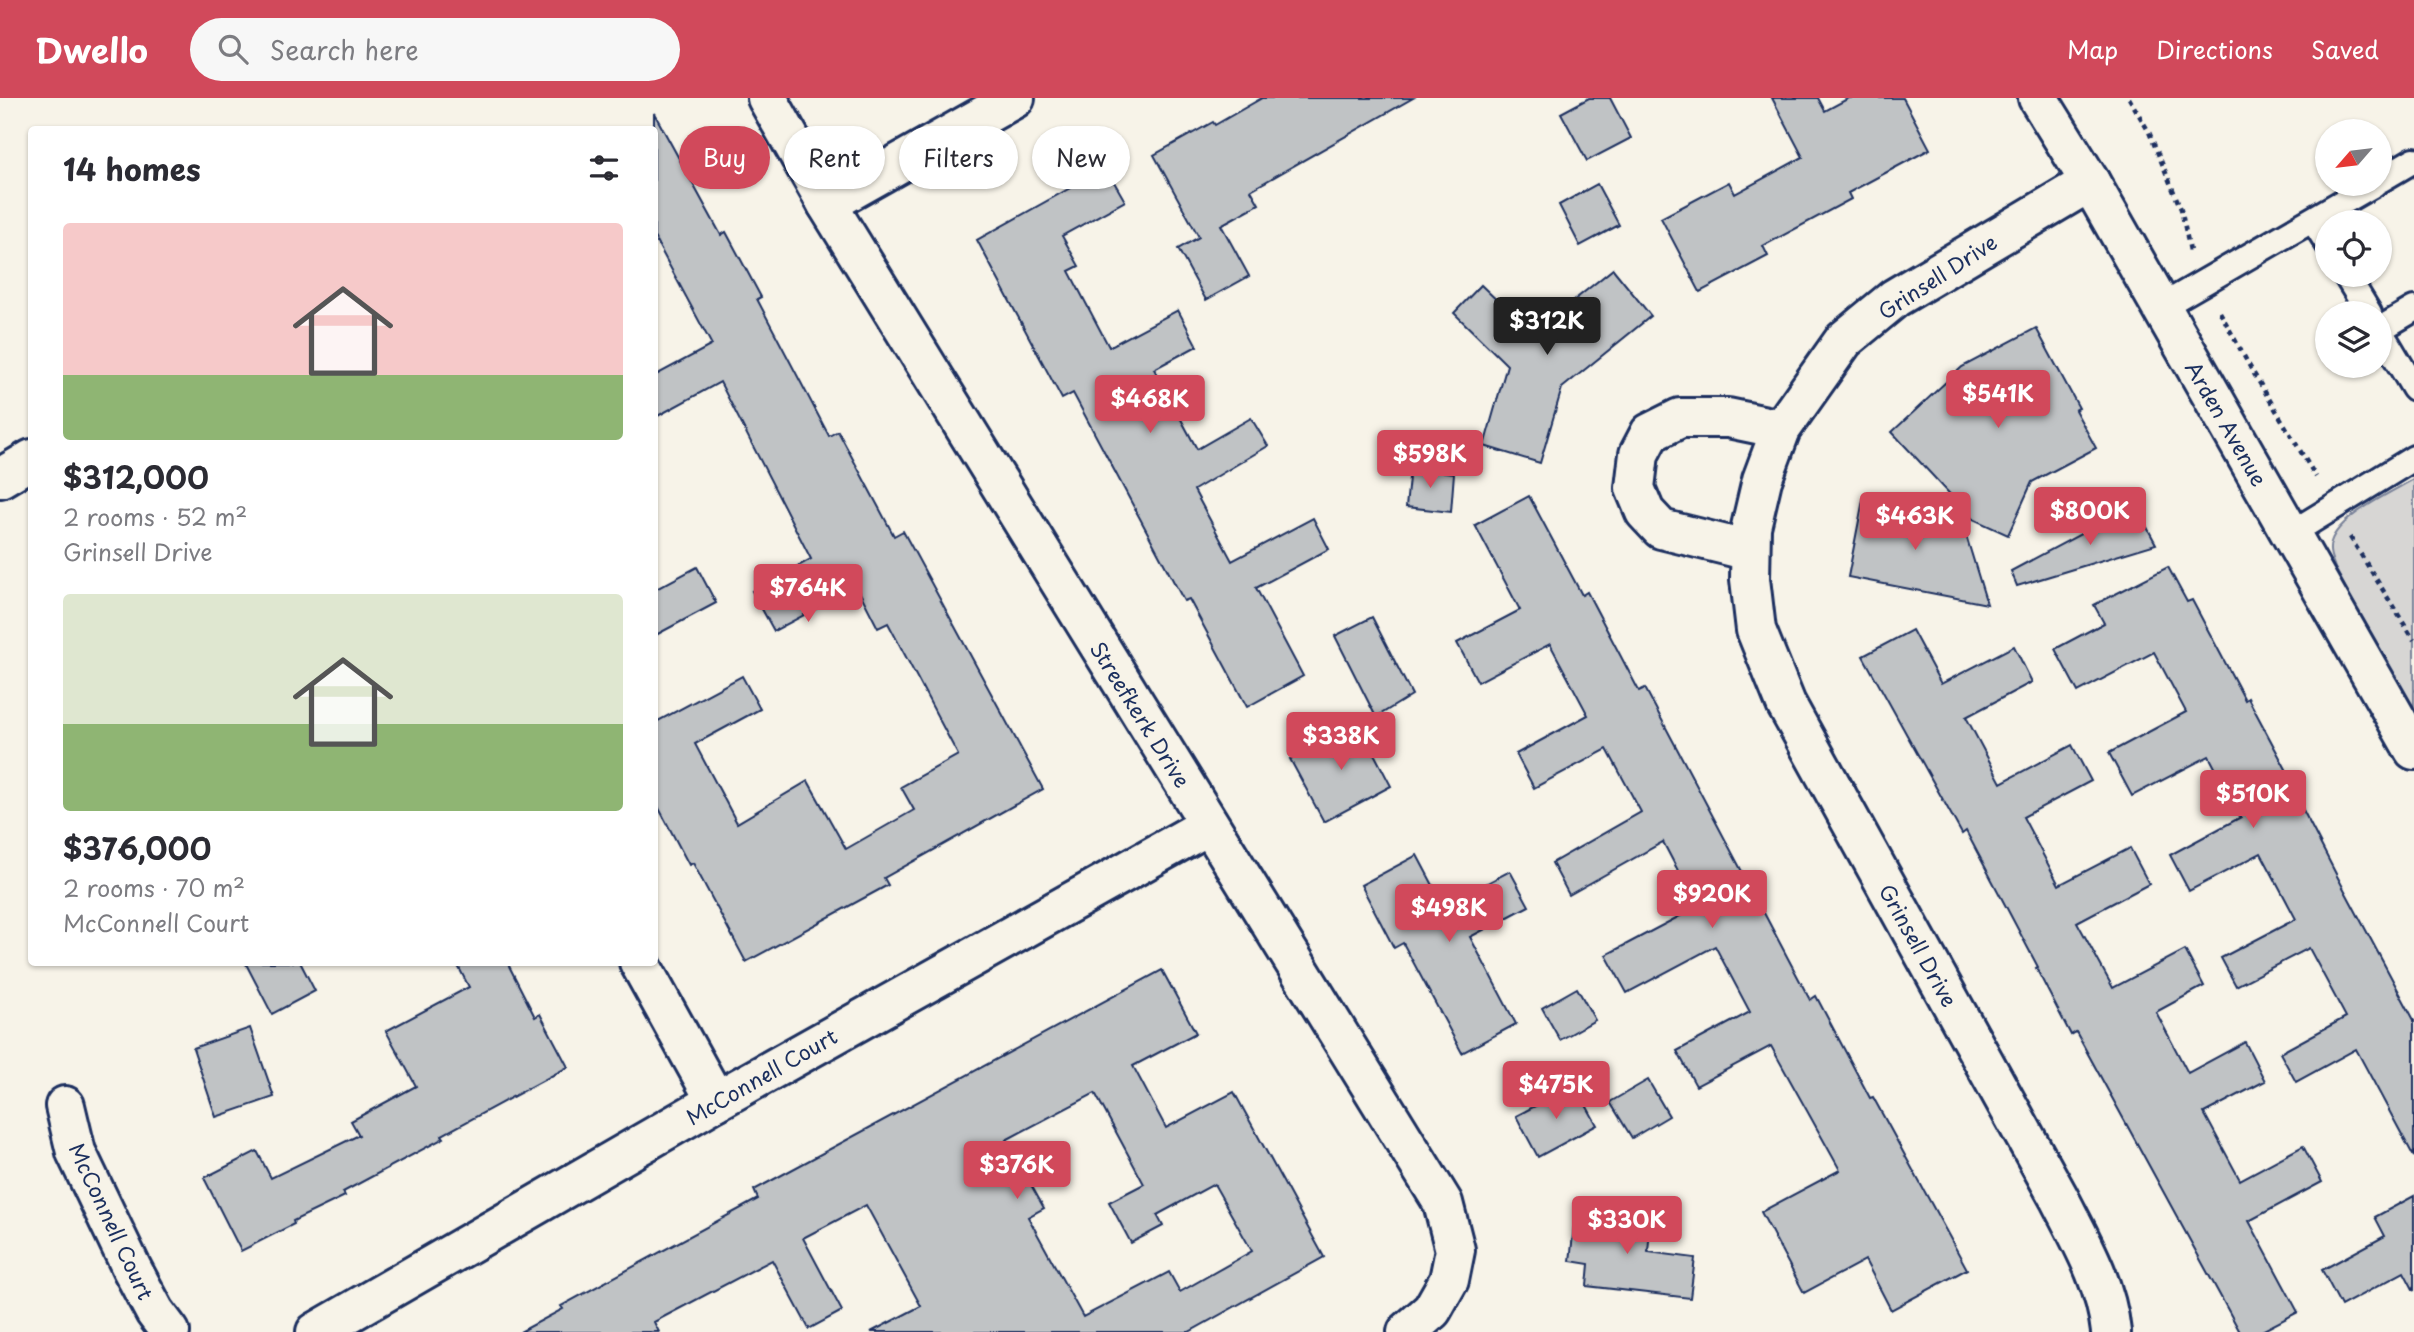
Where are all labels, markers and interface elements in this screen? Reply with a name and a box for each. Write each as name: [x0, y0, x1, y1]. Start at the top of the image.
search box: [190, 18, 680, 81]
text: Dwello: [35, 24, 148, 74]
icon: search: [214, 30, 252, 68]
text: Search here: [270, 30, 419, 69]
text: Map: [2067, 31, 2118, 67]
text: Directions: [2156, 31, 2273, 67]
text: Saved: [2311, 31, 2379, 67]
north arrow: [2315, 119, 2392, 196]
map controls: [2315, 119, 2392, 378]
chip: Buy: [679, 126, 770, 189]
chip: Rent: [784, 126, 885, 189]
chip: Filters: [899, 126, 1018, 189]
chip: New: [1032, 126, 1130, 189]
text: 14 homes: [63, 146, 201, 191]
icon: filters: [585, 149, 623, 187]
button: locate: [2315, 210, 2392, 287]
street label: Grinsell Drive: [1871, 225, 2003, 327]
icon: home: [280, 268, 406, 394]
pin: $312K: [1498, 298, 1596, 357]
button: layers: [2315, 301, 2392, 378]
text: $312K: [1510, 302, 1584, 337]
street label: Arden Avenue: [2178, 354, 2276, 492]
pin: $541K: [1949, 370, 2047, 430]
text: $541K: [1962, 375, 2034, 410]
pin: $468K: [1101, 376, 1199, 435]
text: $468K: [1111, 380, 1189, 415]
pin: $598K: [1381, 430, 1479, 490]
text: $598K: [1393, 435, 1467, 470]
text: $312,000: [63, 454, 209, 499]
pin: $800K: [2041, 488, 2139, 547]
pin: $463K: [1866, 492, 1964, 552]
text: $800K: [2050, 492, 2130, 527]
text: $463K: [1876, 497, 1954, 532]
text: 2 rooms · 52 m²: [63, 499, 247, 534]
text: Grinsell Drive: [63, 534, 213, 569]
pin: $764K: [759, 564, 857, 624]
text: $764K: [770, 569, 846, 604]
street label: Streefkerk Drive: [1083, 635, 1199, 793]
icon: home: [280, 639, 406, 765]
pin: $338K: [1292, 712, 1390, 772]
text: $338K: [1302, 717, 1380, 752]
pin: $510K: [2204, 770, 2302, 830]
text: $510K: [2216, 775, 2290, 810]
text: $376,000: [63, 825, 211, 870]
text: 2 rooms · 70 m²: [63, 870, 245, 905]
pin: $920K: [1663, 870, 1761, 930]
text: $920K: [1673, 875, 1751, 910]
street label: Grinsell Drive: [1872, 878, 1966, 1012]
pin: $498K: [1400, 884, 1498, 944]
text: $498K: [1411, 889, 1487, 924]
text: McConnell Court: [63, 905, 249, 940]
street label: McConnell Court: [679, 1020, 843, 1132]
pin: $475K: [1507, 1062, 1605, 1121]
text: $475K: [1519, 1066, 1593, 1101]
street label: McConnell Court: [62, 1137, 162, 1305]
pin: $376K: [968, 1142, 1066, 1201]
text: $376K: [980, 1146, 1054, 1181]
pin: $330K: [1578, 1196, 1676, 1256]
text: $330K: [1588, 1201, 1666, 1236]

